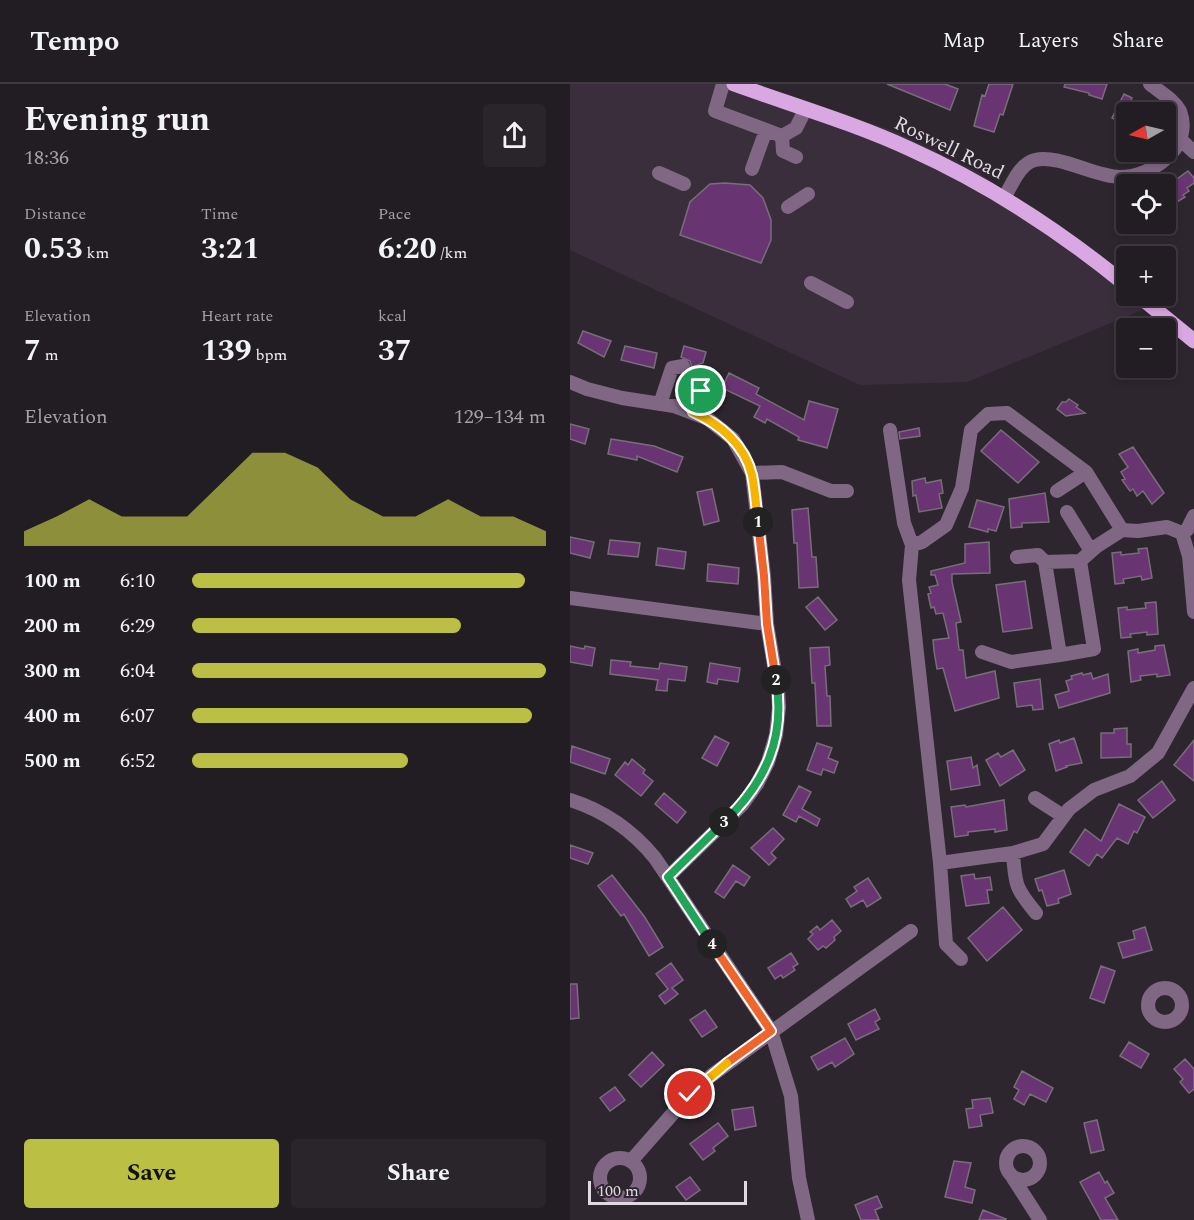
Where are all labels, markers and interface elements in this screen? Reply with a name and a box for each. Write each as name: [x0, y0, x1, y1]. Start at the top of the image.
text: Tempo: [30, 20, 119, 63]
text: Map: [943, 25, 985, 57]
text: Layers: [1018, 25, 1079, 57]
text: Share: [1112, 25, 1164, 57]
text: Evening run: [24, 95, 210, 145]
north arrow: [1116, 102, 1176, 162]
map controls: [1116, 102, 1176, 378]
button: share: [483, 104, 546, 167]
street label: Roswell Road: [889, 108, 1009, 188]
text: 18:36: [24, 143, 69, 173]
button: locate: [1116, 174, 1176, 234]
text: Distance: [24, 202, 86, 226]
text: Time: [201, 202, 238, 226]
text: Pace: [378, 202, 411, 226]
text: 0.53: [24, 226, 83, 272]
text: 3:21: [201, 226, 260, 272]
text: 6:20: [378, 226, 437, 272]
text: km: [83, 241, 109, 265]
text: /km: [437, 241, 467, 265]
button: +: [1116, 246, 1176, 306]
text: Elevation: [24, 304, 91, 328]
text: Heart rate: [201, 304, 273, 328]
text: kcal: [378, 304, 407, 328]
button: −: [1116, 318, 1176, 378]
text: 7: [24, 328, 41, 374]
text: 139: [201, 328, 252, 374]
text: 37: [378, 328, 412, 374]
text: m: [41, 343, 59, 367]
text: bpm: [252, 343, 287, 367]
pin: [675, 365, 726, 416]
icon: arrive: [684, 374, 717, 407]
text: Elevation: [24, 402, 108, 432]
text: 129–134 m: [454, 402, 546, 432]
pin: 1: [743, 507, 773, 537]
text: 1: [754, 510, 762, 534]
text: 100 m: [24, 566, 81, 596]
text: 6:10: [120, 566, 155, 596]
text: 200 m: [24, 611, 81, 641]
text: 6:29: [120, 611, 155, 641]
text: 300 m: [24, 656, 81, 686]
text: 6:04: [120, 656, 155, 686]
pin: 2: [761, 665, 791, 695]
text: 2: [772, 668, 780, 692]
text: 400 m: [24, 701, 81, 731]
text: 6:07: [120, 701, 155, 731]
text: 500 m: [24, 746, 81, 776]
text: 6:52: [120, 746, 155, 776]
pin: 3: [709, 807, 739, 837]
text: 3: [720, 810, 728, 834]
pin: 4: [697, 929, 727, 959]
text: 4: [708, 932, 716, 956]
pin: [664, 1068, 715, 1119]
icon: check: [673, 1077, 706, 1110]
button: Save: [24, 1139, 279, 1208]
button: Share: [291, 1139, 546, 1208]
scale bar: [588, 1178, 747, 1206]
text: 100 m: [597, 1179, 639, 1203]

